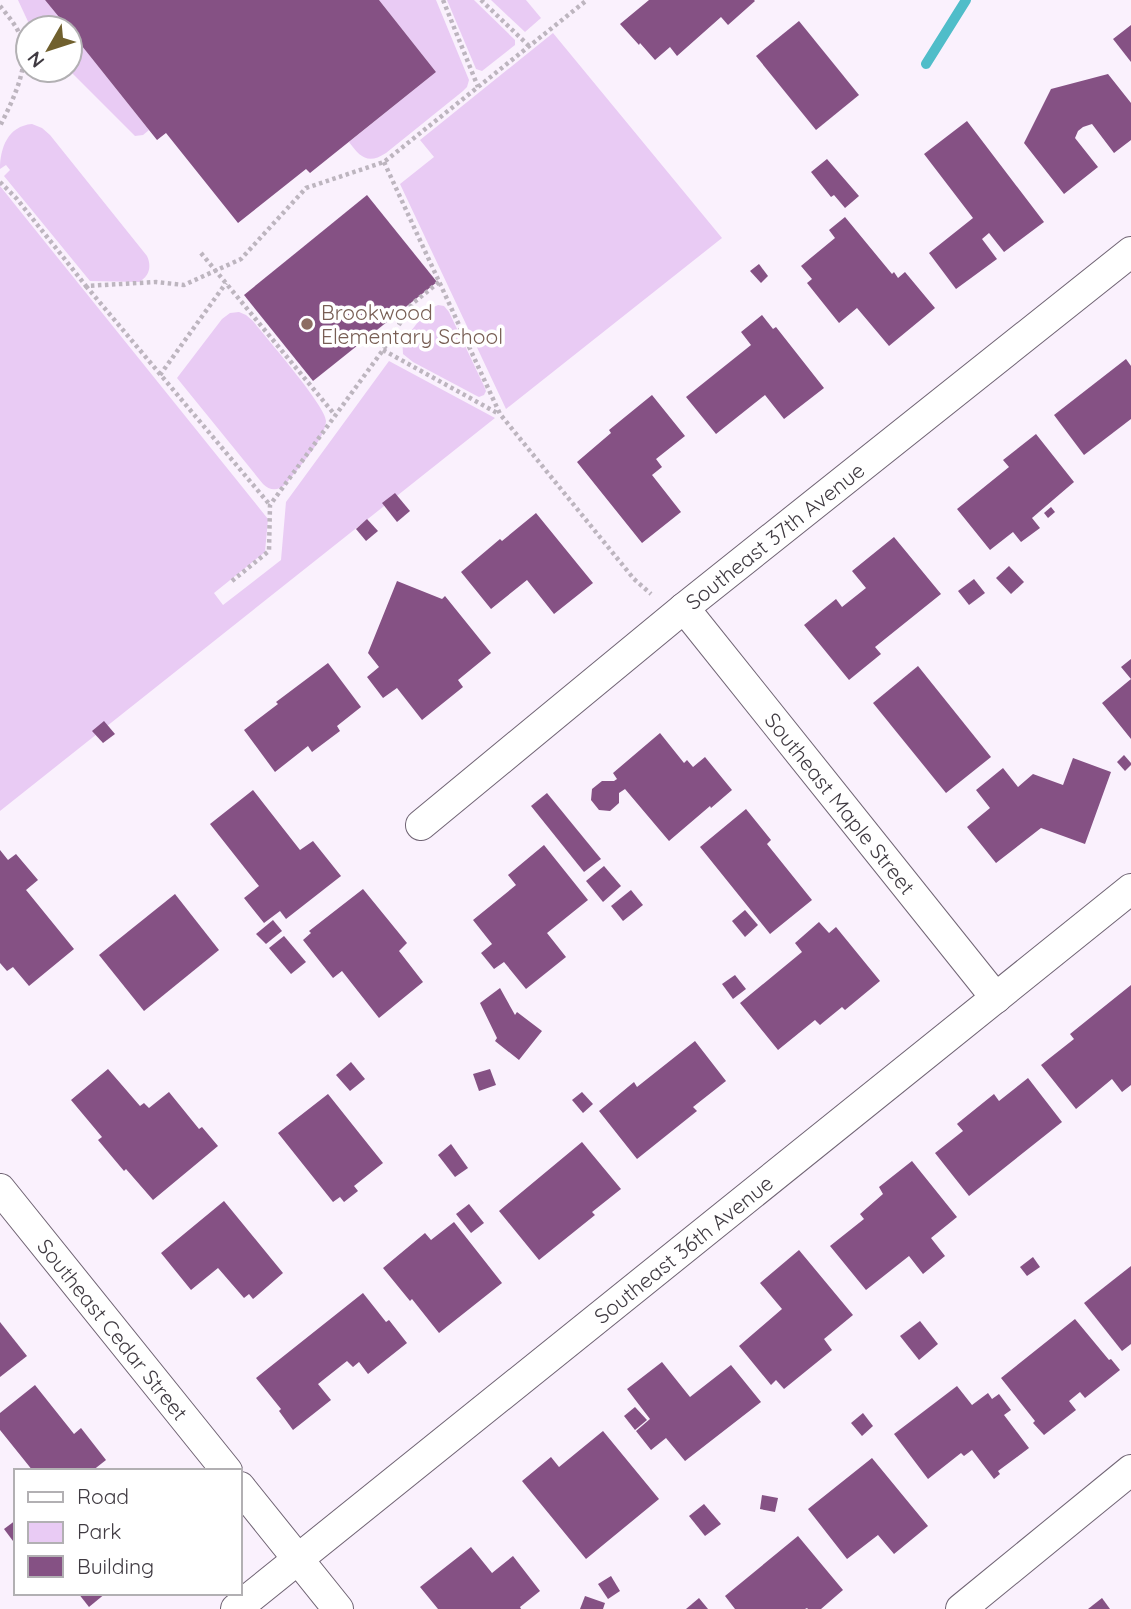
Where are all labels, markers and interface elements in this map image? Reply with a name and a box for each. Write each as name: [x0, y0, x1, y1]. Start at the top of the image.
north arrow: [14, 14, 84, 84]
text: N: [22, 47, 50, 73]
place label: Brookwood Elementary School: [321, 299, 503, 349]
marker: Brookwood Elementary School: [299, 316, 315, 332]
street label: Southeast 37th Avenue: [680, 457, 869, 615]
street label: Southeast Maple Street: [760, 707, 921, 899]
street label: Southeast 36th Avenue: [589, 1170, 778, 1329]
street label: Southeast Cedar Street: [32, 1233, 194, 1425]
legend: [14, 1469, 242, 1595]
text: Road: [77, 1483, 129, 1509]
text: Park: [77, 1518, 121, 1544]
text: Building: [77, 1553, 154, 1579]

